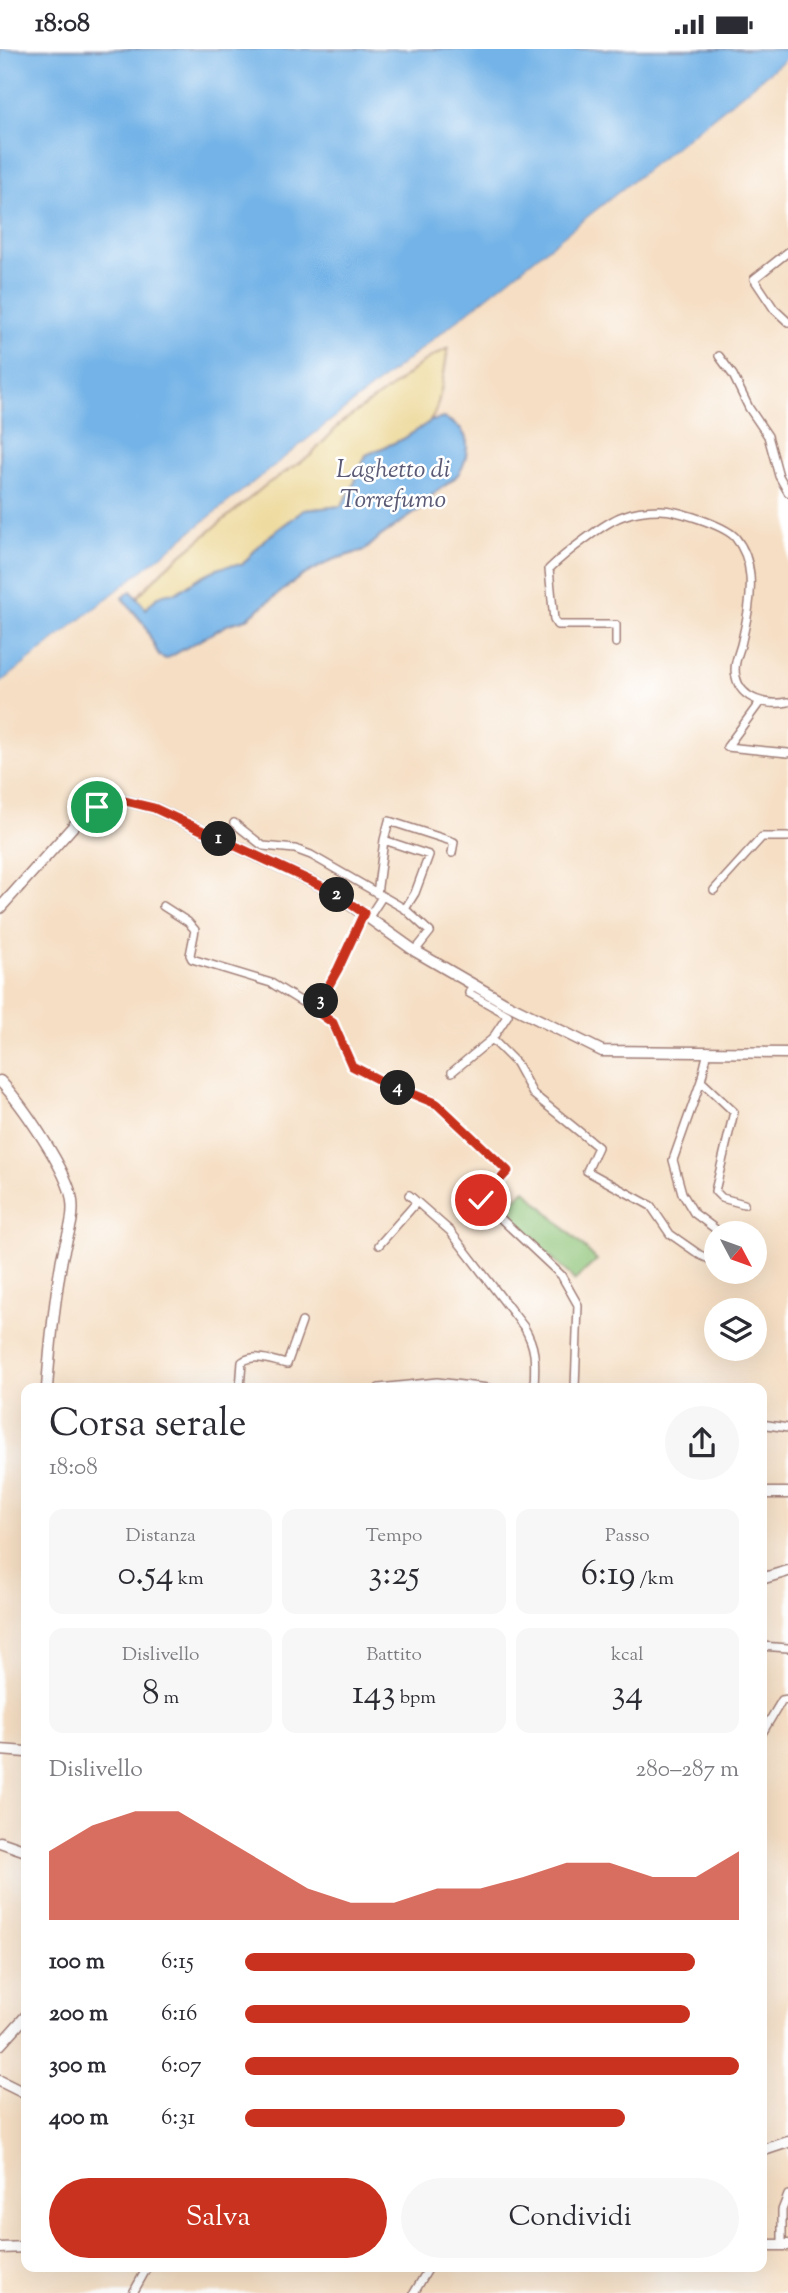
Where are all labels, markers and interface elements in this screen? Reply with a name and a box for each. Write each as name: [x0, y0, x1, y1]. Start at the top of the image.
text: 18:08: [35, 6, 90, 43]
water label: Laghetto di Torrefumo: [336, 452, 450, 519]
pin: [67, 777, 127, 837]
icon: arrive: [78, 788, 116, 826]
pin: 1: [202, 821, 236, 857]
text: 1: [215, 825, 222, 852]
pin: 2: [320, 877, 354, 913]
text: 2: [332, 881, 341, 908]
pin: 3: [304, 983, 338, 1019]
text: 3: [317, 987, 324, 1014]
pin: 4: [380, 1070, 416, 1105]
text: 4: [393, 1074, 402, 1101]
pin: [451, 1170, 511, 1230]
icon: check: [462, 1181, 500, 1219]
north arrow: [704, 1221, 766, 1285]
map controls: [704, 1221, 767, 1361]
button: layers: [704, 1298, 767, 1361]
text: Corsa serale: [49, 1399, 247, 1453]
button: share: [665, 1406, 739, 1480]
text: 18:08: [49, 1452, 98, 1485]
text: Distanza: [125, 1523, 196, 1550]
text: Tempo: [365, 1523, 423, 1550]
text: Passo: [605, 1523, 650, 1550]
text: 0.54: [118, 1550, 174, 1601]
text: 3:25: [368, 1550, 420, 1601]
text: 6:19: [581, 1550, 635, 1601]
text: km: [174, 1566, 204, 1593]
text: /km: [635, 1566, 674, 1593]
text: Dislivello: [122, 1642, 199, 1669]
text: Battito: [366, 1642, 422, 1669]
text: kcal: [611, 1642, 644, 1669]
text: 8: [142, 1669, 160, 1720]
text: 143: [352, 1669, 396, 1720]
text: 34: [611, 1669, 643, 1720]
text: m: [160, 1685, 179, 1712]
text: bpm: [396, 1685, 436, 1712]
text: Dislivello: [49, 1754, 143, 1787]
text: 280–287 m: [636, 1754, 739, 1787]
text: 100 m: [49, 1946, 105, 1979]
text: 6:15: [161, 1946, 194, 1979]
text: 200 m: [49, 1998, 108, 2031]
text: 6:16: [161, 1998, 197, 2031]
text: 300 m: [49, 2050, 106, 2083]
text: 6:07: [161, 2050, 202, 2083]
text: 400 m: [49, 2102, 109, 2135]
text: 6:31: [161, 2102, 195, 2135]
button: Salva: [49, 2178, 387, 2258]
button: Condividi: [401, 2178, 739, 2258]

